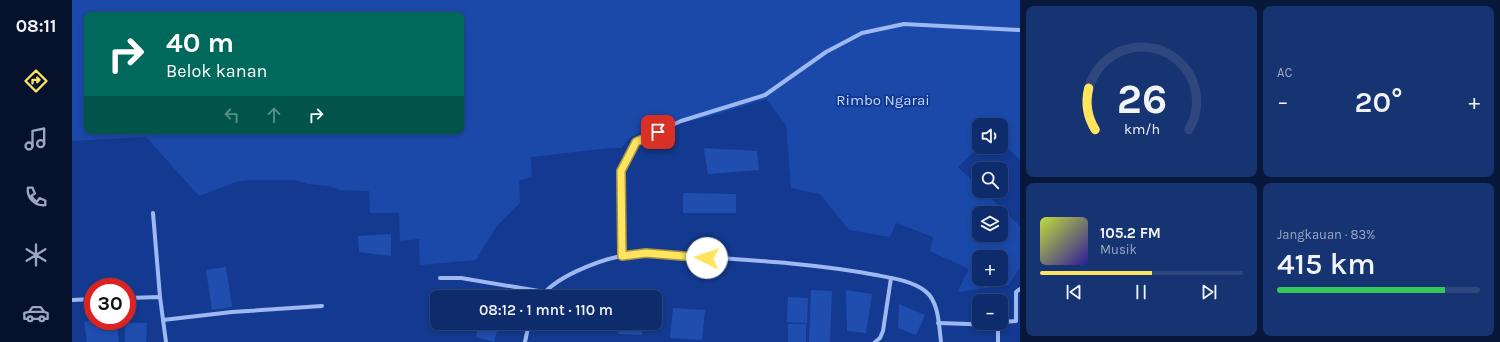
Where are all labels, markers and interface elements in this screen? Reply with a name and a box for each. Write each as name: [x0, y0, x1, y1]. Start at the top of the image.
text: 08:11: [16, 15, 56, 37]
text: 40 m: [166, 26, 234, 59]
icon: right: [100, 28, 152, 80]
text: Belok kanan: [166, 60, 267, 82]
text: AC: [1277, 65, 1292, 80]
icon: directions: [22, 67, 50, 95]
text: 26: [1116, 74, 1167, 122]
text: 20°: [1355, 84, 1402, 120]
text: −: [1277, 89, 1289, 115]
text: +: [1468, 89, 1480, 115]
park label: Rimbo Ngarai: [836, 91, 930, 109]
icon: left: [221, 104, 243, 126]
icon: ahead: [263, 104, 285, 126]
icon: right: [305, 104, 327, 126]
pin: [641, 115, 675, 149]
map controls: [972, 118, 1008, 330]
button: sound: [972, 118, 1008, 154]
text: km/h: [1123, 120, 1160, 137]
icon: arrive: [647, 121, 669, 143]
icon: music: [22, 125, 50, 153]
button: search: [972, 162, 1008, 198]
icon: phone: [22, 183, 50, 211]
button: layers: [972, 206, 1008, 242]
text: 105.2 FM: [1100, 224, 1161, 242]
text: Jangkauan · 83%: [1277, 227, 1376, 242]
position arrow: [686, 237, 728, 279]
icon: climate: [22, 241, 50, 269]
text: Musik: [1100, 242, 1137, 257]
text: 415 km: [1277, 246, 1376, 282]
button: +: [972, 250, 1008, 286]
speed limit sign: 30: [84, 278, 136, 330]
icon: previous: [1063, 281, 1085, 303]
icon: pause: [1130, 281, 1152, 303]
icon: next: [1198, 281, 1220, 303]
button: −: [972, 294, 1008, 330]
icon: car: [22, 299, 50, 327]
text: 08:12 · 1 mnt · 110 m: [479, 301, 613, 319]

